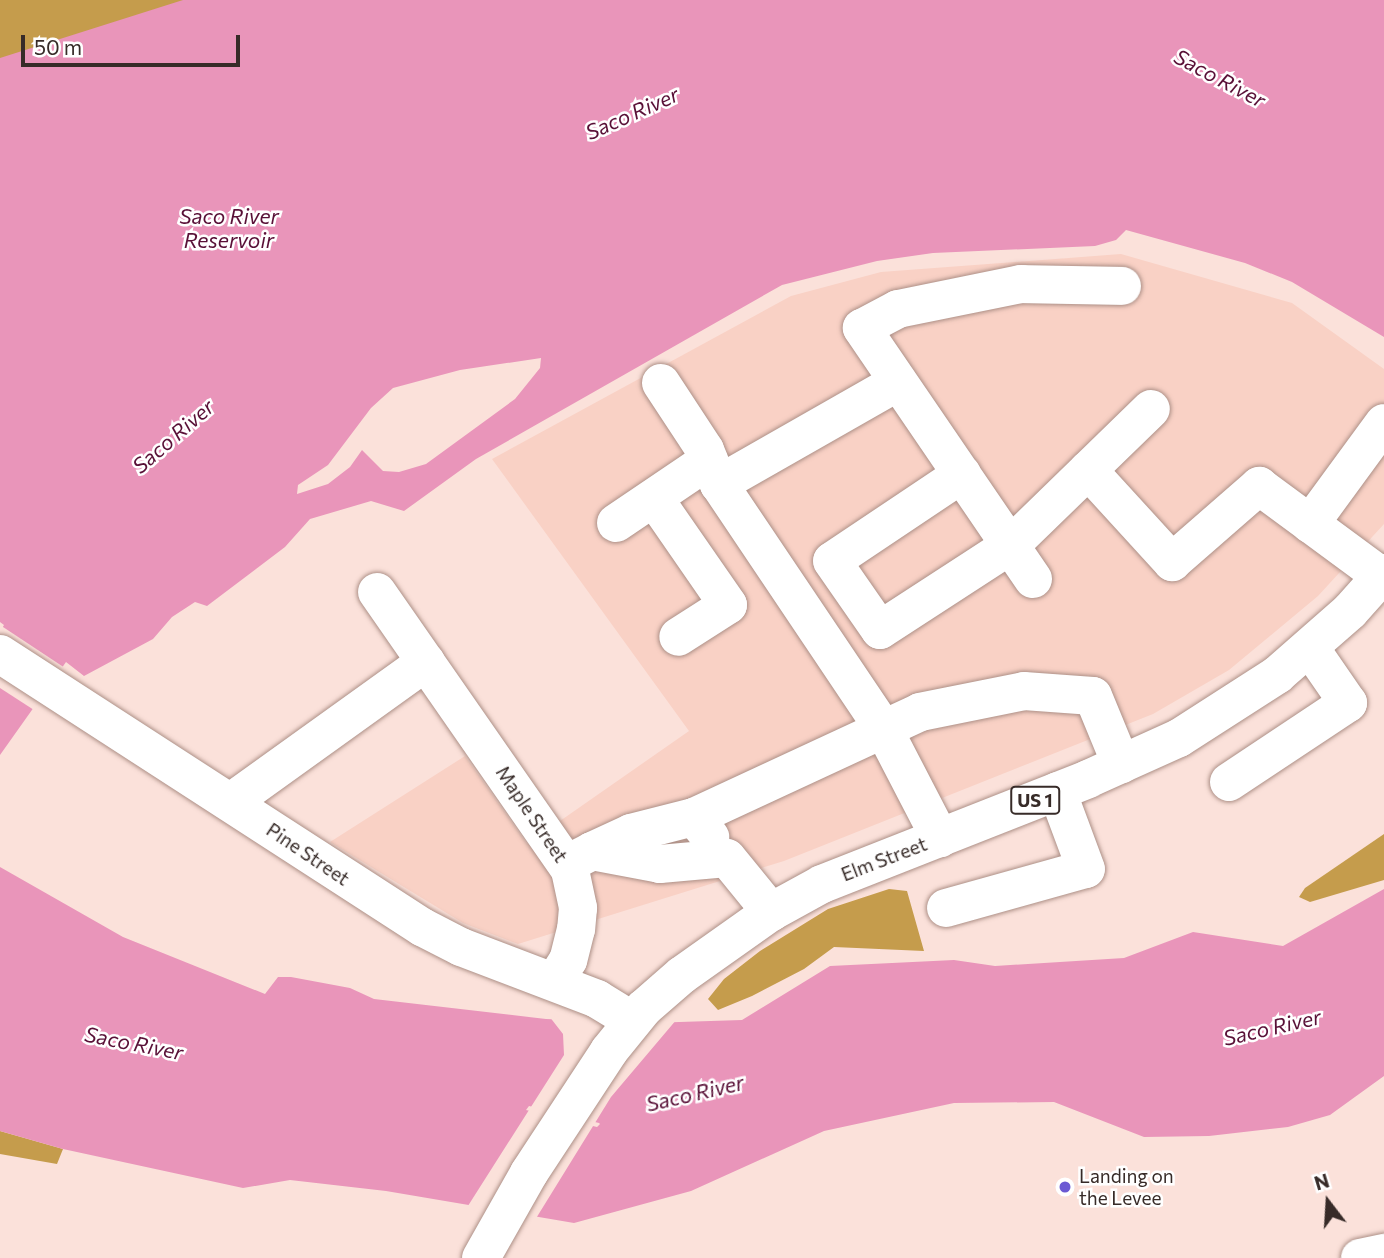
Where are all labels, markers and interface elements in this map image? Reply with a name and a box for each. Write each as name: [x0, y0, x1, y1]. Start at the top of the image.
scale bar: [24, 21, 243, 65]
text: 50 m: [34, 34, 82, 59]
water label: Saco River: [1170, 43, 1270, 113]
water label: Saco River: [581, 81, 683, 145]
water label: Saco River Reservoir: [179, 203, 279, 253]
water label: Saco River: [127, 394, 219, 478]
street label: Maple Street: [491, 761, 573, 867]
road number: US 1: [1009, 786, 1061, 814]
street label: Pine Street: [262, 818, 354, 890]
street label: Elm Street: [838, 832, 930, 886]
water label: Saco River: [1221, 1004, 1323, 1050]
water label: Saco River: [83, 1021, 185, 1065]
water label: Saco River: [644, 1070, 746, 1116]
place label: Landing on the Levee: [1079, 1165, 1174, 1209]
north arrow: [1293, 1167, 1363, 1237]
text: N: [1312, 1168, 1332, 1195]
marker: Landing on the Levee: [1057, 1179, 1073, 1195]

